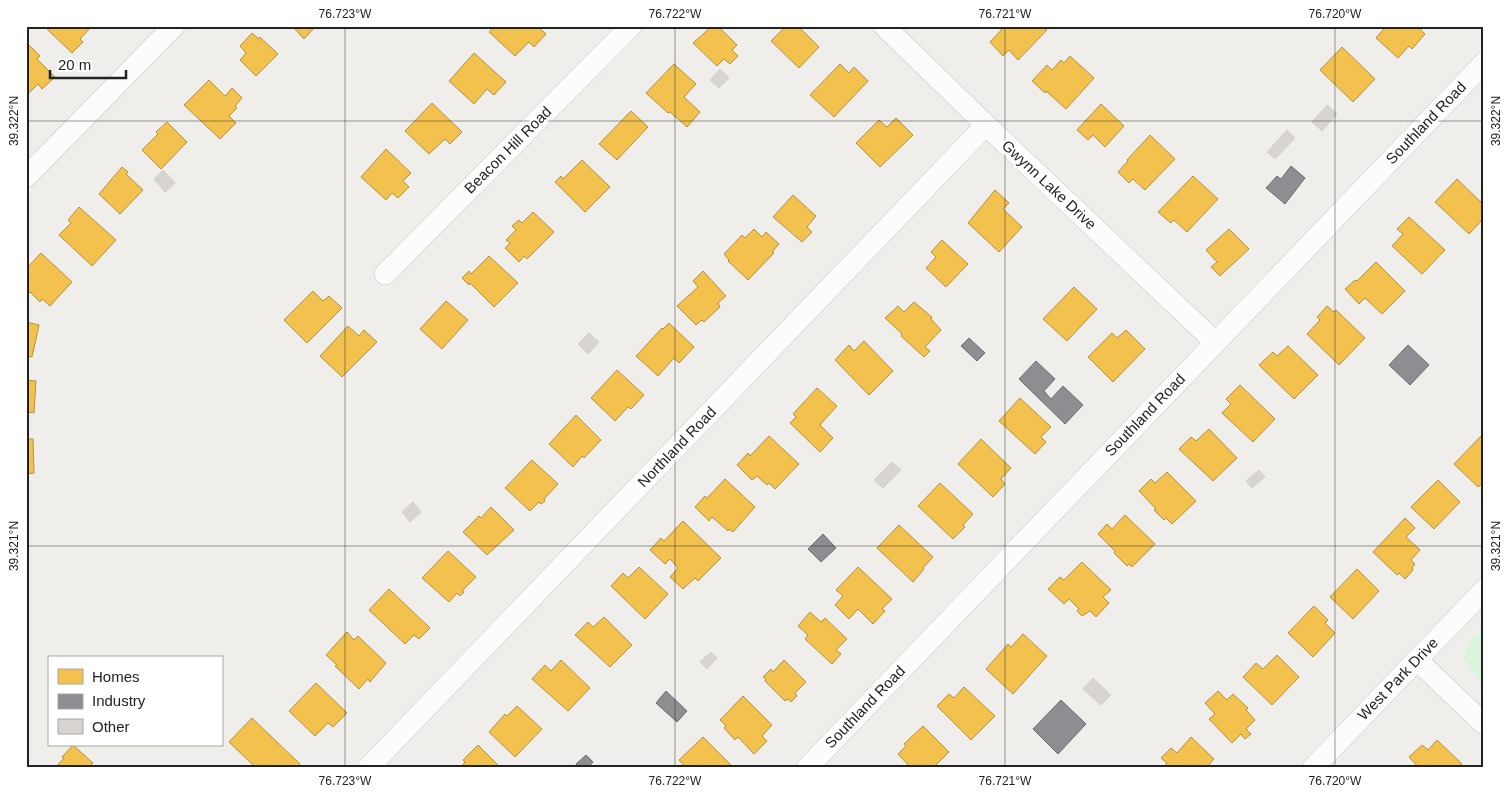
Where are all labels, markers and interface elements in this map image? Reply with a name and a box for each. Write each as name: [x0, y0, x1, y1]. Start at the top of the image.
text: 76.723°W: [319, 7, 372, 21]
text: 76.722°W: [649, 7, 702, 21]
text: 76.721°W: [979, 7, 1032, 21]
text: 76.720°W: [1309, 7, 1362, 21]
scale bar: [50, 48, 126, 80]
text: 20 m: [58, 56, 91, 73]
street label: Southland Road: [1382, 78, 1469, 167]
text: 39.322°N: [7, 96, 21, 146]
text: 39.322°N: [1489, 96, 1503, 146]
street label: Beacon Hill Road: [461, 103, 555, 197]
street label: Gwynn Lake Drive: [999, 137, 1100, 233]
street label: Southland Road: [1101, 370, 1188, 459]
street label: Northland Road: [634, 403, 719, 490]
text: 39.321°N: [7, 521, 21, 571]
text: 39.321°N: [1489, 521, 1503, 571]
street label: West Park Drive: [1354, 634, 1441, 723]
legend: [48, 656, 222, 746]
street label: Southland Road: [821, 662, 908, 751]
text: Homes: [92, 668, 140, 685]
text: Industry: [92, 692, 146, 709]
text: Other: [92, 718, 130, 735]
text: 76.723°W: [319, 774, 372, 788]
text: 76.722°W: [649, 774, 702, 788]
text: 76.721°W: [979, 774, 1032, 788]
text: 76.720°W: [1309, 774, 1362, 788]

